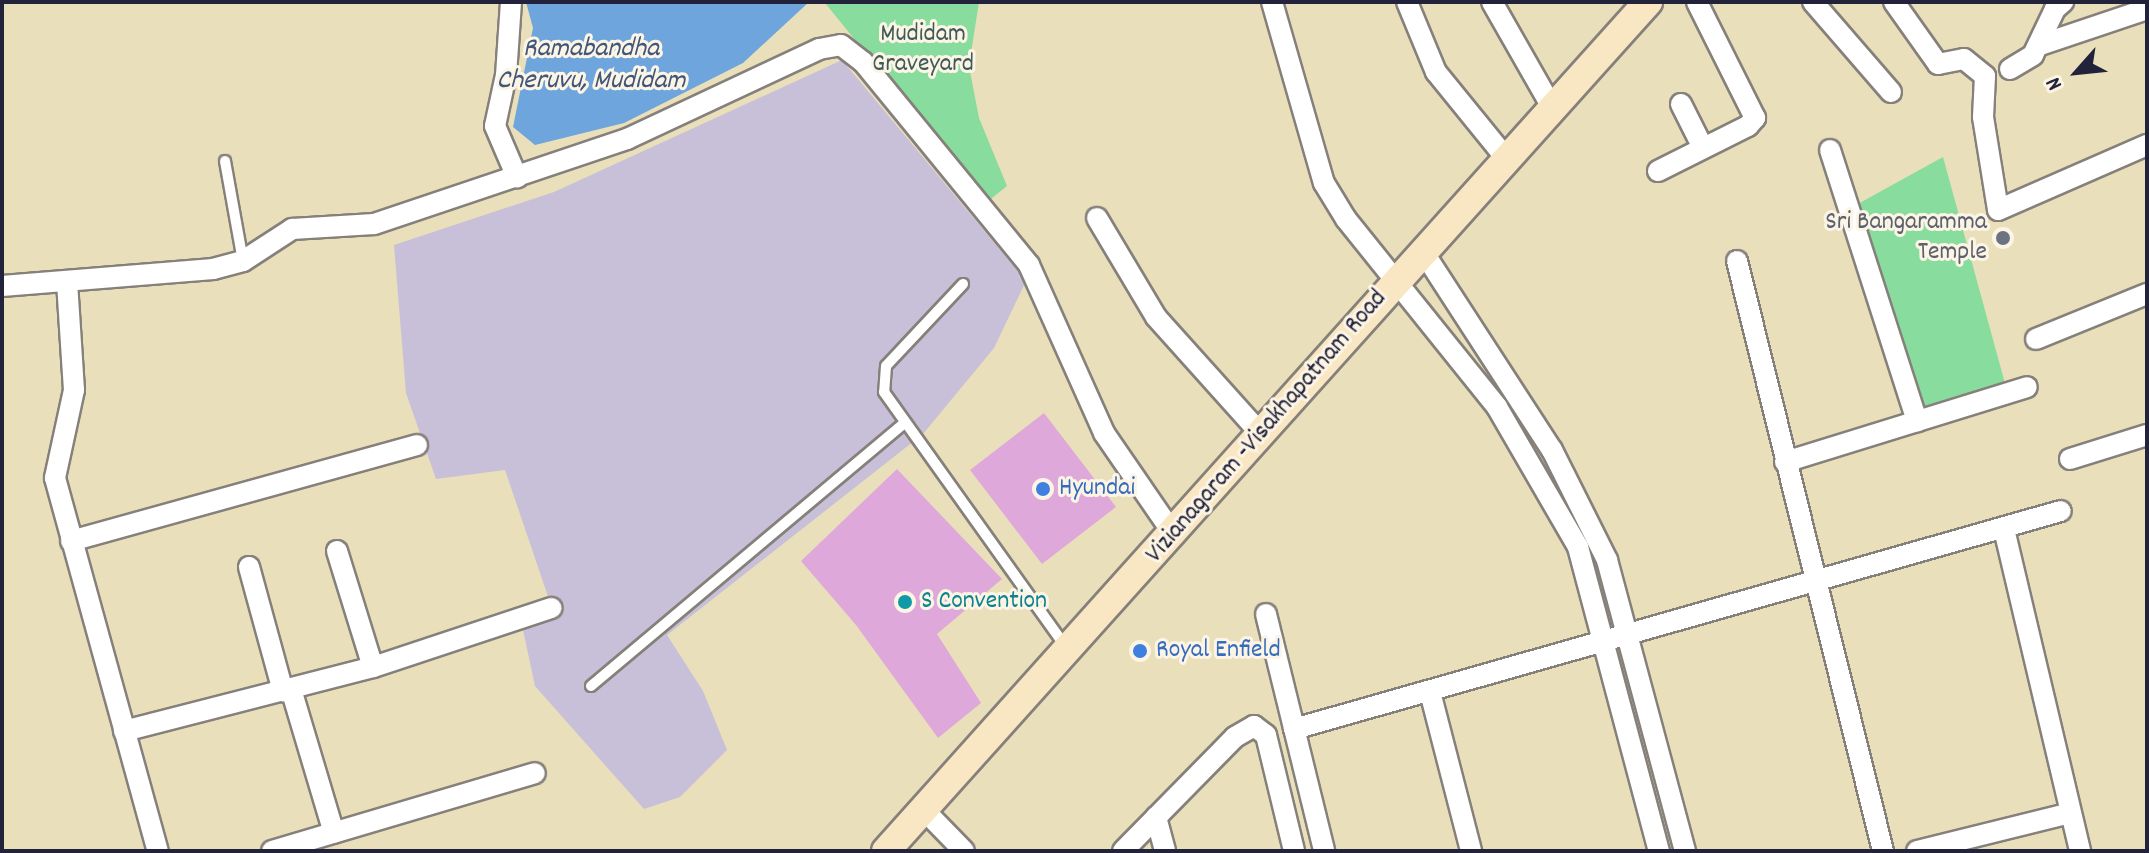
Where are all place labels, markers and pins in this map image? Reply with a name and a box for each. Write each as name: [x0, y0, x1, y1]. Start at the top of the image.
place label: Sri Bangaramma Temple: [1825, 207, 1987, 268]
marker: Sri Bangaramma Temple: [1994, 229, 2012, 247]
place label: Hyundai: [1059, 473, 1135, 505]
marker: Hyundai: [1034, 480, 1052, 498]
place label: S Convention: [921, 586, 1047, 618]
marker: S Convention: [896, 593, 914, 611]
place label: Royal Enfield: [1156, 635, 1281, 667]
marker: Royal Enfield: [1131, 642, 1149, 660]

